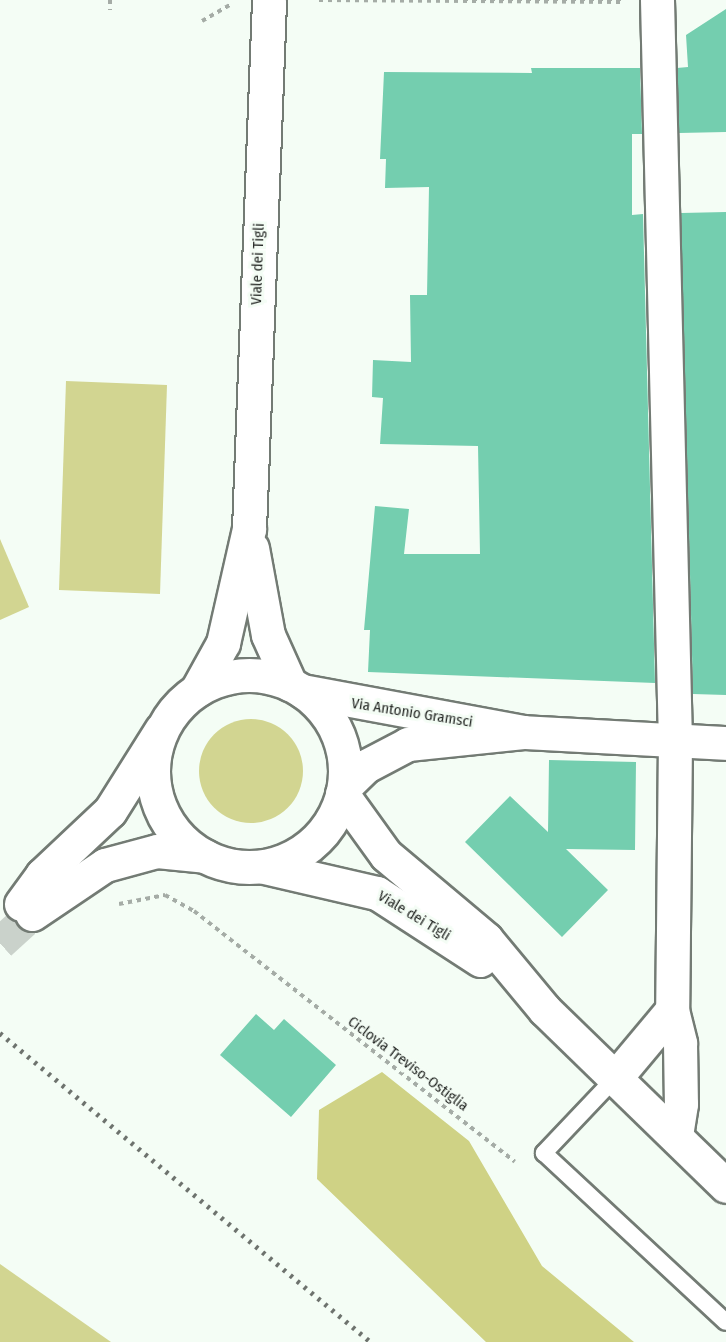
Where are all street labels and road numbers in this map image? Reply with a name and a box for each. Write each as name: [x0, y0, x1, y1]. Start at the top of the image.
street label: Viale dei Tigli: [248, 223, 268, 305]
street label: Via Antonio Gramsci: [350, 695, 474, 731]
street label: Viale dei Tigli: [374, 887, 454, 945]
street label: Ciclovia Treviso-Ostiglia: [344, 1013, 472, 1115]

